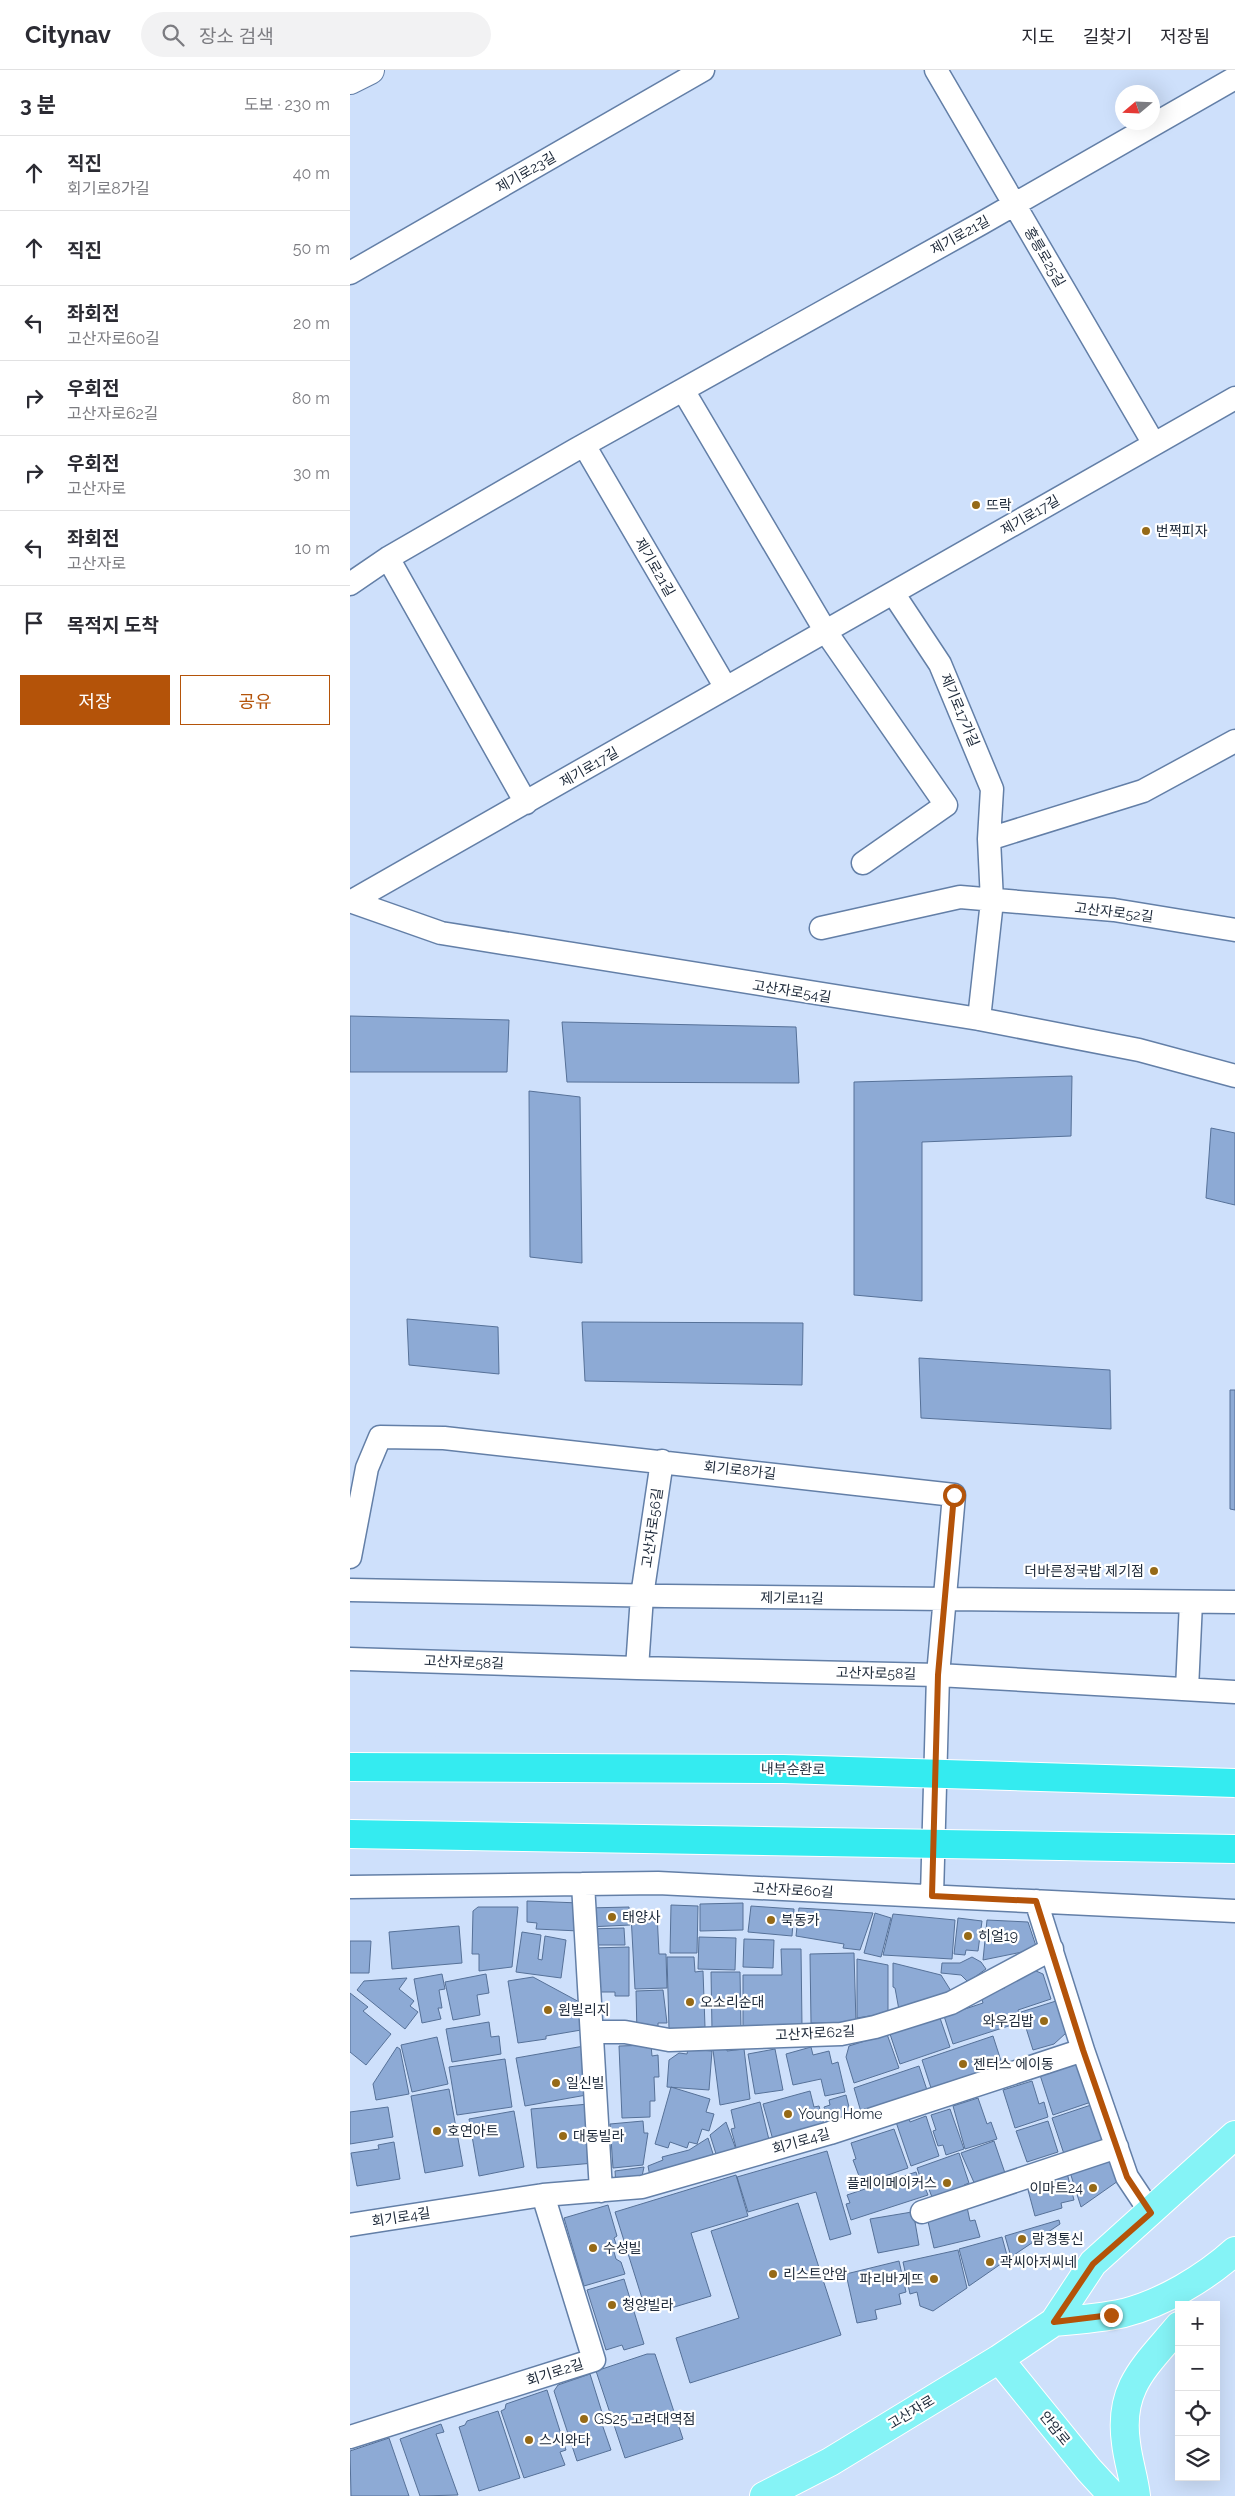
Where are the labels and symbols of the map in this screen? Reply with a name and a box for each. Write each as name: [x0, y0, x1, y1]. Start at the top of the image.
north arrow: [1115, 85, 1160, 130]
street label: 제기로23길: [493, 148, 559, 196]
street label: 제기로21길: [928, 212, 992, 258]
street label: 홍릉로25길: [1021, 224, 1069, 290]
street label: 제기로17길: [998, 492, 1062, 538]
place label: 뜨락: [986, 497, 1012, 513]
marker: 뜨락: [970, 499, 982, 511]
place label: 번쩍피자: [1156, 523, 1208, 539]
marker: 번쩍피자: [1140, 525, 1152, 537]
street label: 제기로21길: [632, 535, 678, 599]
street label: 제기로17가길: [937, 671, 983, 749]
street label: 제기로17길: [557, 744, 621, 790]
street label: 고산자로52길: [1074, 899, 1154, 925]
street label: 고산자로54길: [751, 977, 833, 1005]
street label: 회기로8가길: [703, 1458, 777, 1482]
route start: [943, 1484, 966, 1507]
street label: 고산자로56길: [638, 1487, 666, 1569]
place label: 더바른정국밥 제기점: [1025, 1563, 1144, 1579]
marker: 더바른정국밥 제기점: [1148, 1565, 1160, 1577]
street label: 제기로11길: [760, 1589, 824, 1607]
street label: 고산자로58길: [424, 1653, 504, 1671]
street label: 고산자로58길: [836, 1664, 916, 1682]
street label: 내부순환로: [761, 1760, 825, 1778]
street label: 고산자로60길: [752, 1880, 834, 1900]
place label: 태양사: [622, 1909, 661, 1925]
marker: 태양사: [606, 1911, 618, 1923]
place label: 북동카: [781, 1912, 820, 1928]
marker: 북동카: [765, 1914, 777, 1926]
place label: 히얼19: [978, 1928, 1018, 1944]
marker: 히얼19: [962, 1930, 974, 1942]
place label: 오소리순대: [700, 1994, 764, 2010]
marker: 오소리순대: [684, 1996, 696, 2008]
place label: 원빌리지: [558, 2002, 610, 2018]
marker: 원빌리지: [542, 2004, 554, 2016]
place label: 와우김밥: [982, 2013, 1034, 2029]
marker: 와우김밥: [1038, 2015, 1050, 2027]
street label: 고산자로62길: [775, 2023, 855, 2043]
place label: 젠터스 에이동: [973, 2056, 1054, 2072]
marker: 젠터스 에이동: [957, 2058, 969, 2070]
place label: 일신빌: [566, 2075, 605, 2091]
marker: 일신빌: [550, 2077, 562, 2089]
place label: Young Home: [798, 2106, 883, 2122]
marker: Young Home: [782, 2108, 794, 2120]
place label: 호연아트: [447, 2123, 499, 2139]
marker: 호연아트: [431, 2125, 443, 2137]
street label: 회기로4길: [770, 2125, 832, 2157]
place label: 대동빌라: [573, 2128, 625, 2144]
marker: 대동빌라: [557, 2130, 569, 2142]
place label: 플레이메이커스: [847, 2175, 937, 2191]
marker: 플레이메이커스: [941, 2177, 953, 2189]
place label: 이마트24: [1029, 2180, 1083, 2196]
marker: 이마트24: [1087, 2182, 1099, 2194]
street label: 회기로4길: [371, 2204, 431, 2230]
place label: 람경통신: [1032, 2231, 1084, 2247]
marker: 람경통신: [1016, 2233, 1028, 2245]
place label: 수성빌: [603, 2240, 642, 2256]
marker: 수성빌: [587, 2242, 599, 2254]
place label: 곽씨아저씨네: [1000, 2254, 1077, 2270]
marker: 곽씨아저씨네: [984, 2256, 996, 2268]
place label: 리스트안암: [783, 2266, 848, 2282]
marker: 리스트안암: [767, 2268, 779, 2280]
place label: 파리바게뜨: [860, 2271, 924, 2287]
marker: 파리바게뜨: [928, 2273, 940, 2285]
place label: 청양빌라: [622, 2297, 674, 2313]
marker: 청양빌라: [606, 2299, 618, 2311]
route end: [1100, 2304, 1123, 2327]
street label: 회기로2길: [525, 2355, 585, 2389]
street label: 고산자로: [885, 2392, 937, 2432]
street label: 안암로: [1037, 2408, 1073, 2448]
place label: GS25 고려대역점: [594, 2411, 695, 2427]
marker: GS25 고려대역점: [578, 2413, 590, 2425]
place label: 스시와다: [539, 2432, 591, 2448]
marker: 스시와다: [523, 2434, 535, 2446]

